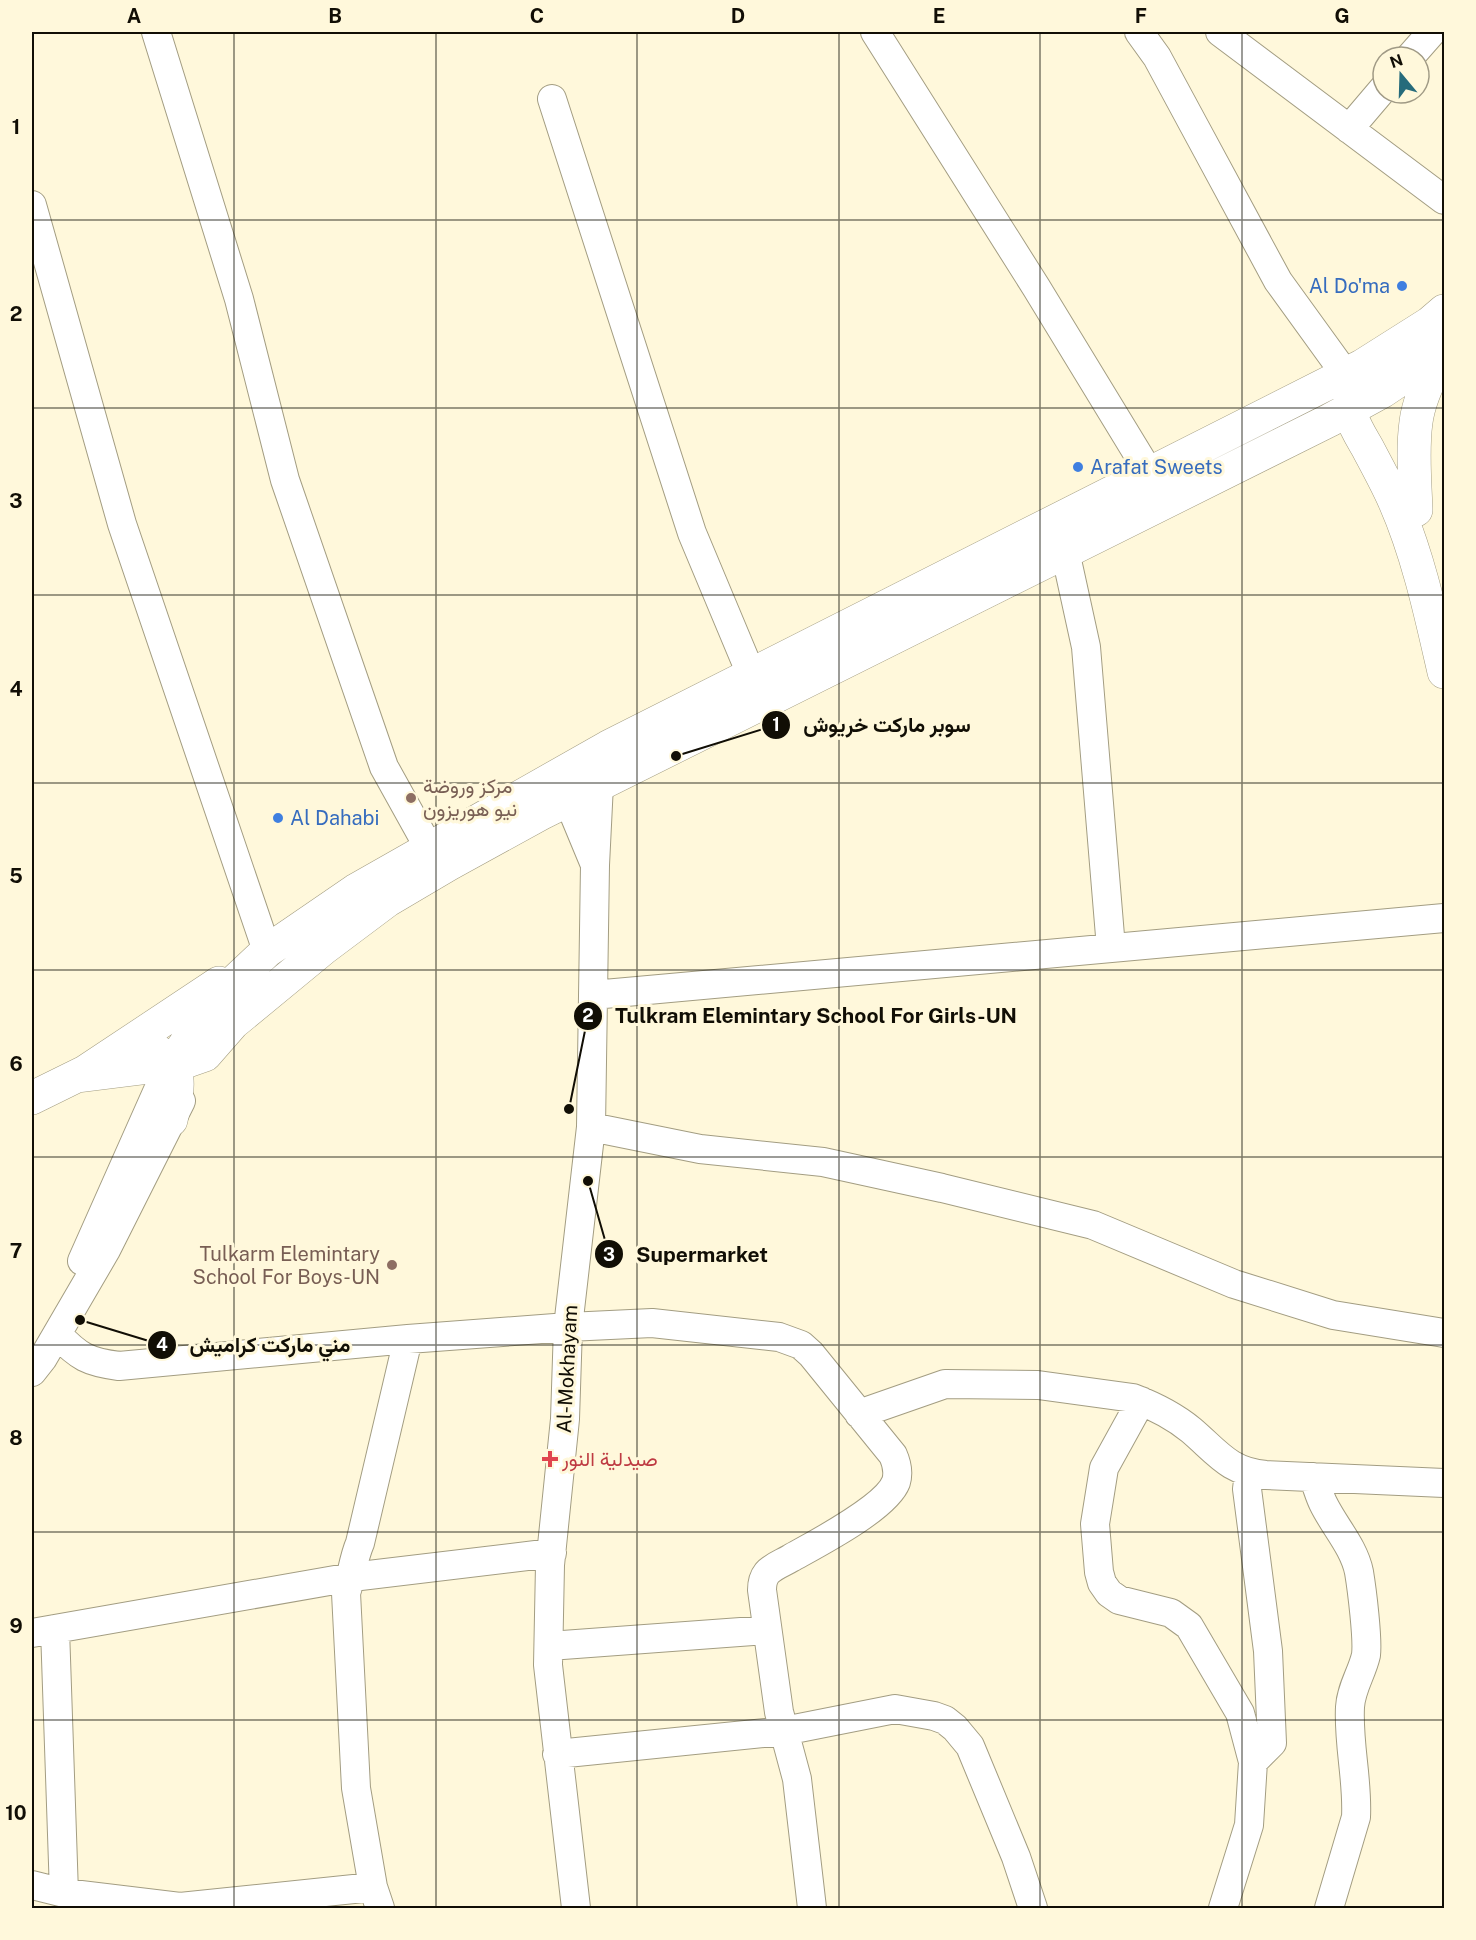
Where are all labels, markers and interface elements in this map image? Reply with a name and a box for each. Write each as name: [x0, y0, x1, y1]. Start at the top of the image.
text: A: [127, 4, 141, 28]
text: B: [328, 4, 342, 28]
text: C: [530, 4, 544, 28]
text: D: [731, 4, 745, 28]
text: E: [933, 4, 945, 28]
text: F: [1135, 4, 1147, 28]
text: G: [1334, 4, 1350, 28]
north arrow: [1371, 45, 1431, 105]
text: N: [1387, 50, 1405, 72]
text: 1: [12, 115, 20, 139]
place label: Al Do'ma: [1309, 274, 1390, 298]
marker: Al Do'ma: [1395, 279, 1409, 293]
text: 2: [10, 302, 22, 326]
place label: Arafat Sweets: [1090, 455, 1223, 479]
marker: Arafat Sweets: [1071, 460, 1085, 474]
text: 3: [9, 489, 23, 513]
text: 4: [9, 677, 23, 701]
callout: سوبر ماركت خريوش: [761, 705, 983, 744]
text: سوبر ماركت خريوش: [803, 712, 971, 738]
text: 1: [772, 714, 780, 735]
place label: مركز وروضة نيو هوريزون: [423, 774, 517, 822]
marker: مركز وروضة نيو هوريزون: [404, 791, 418, 805]
place label: Al Dahabi: [290, 806, 380, 830]
marker: Al Dahabi: [271, 811, 285, 825]
text: 5: [9, 864, 23, 888]
callout: Tulkram Elemintary School For Girls-UN: [573, 996, 1029, 1035]
text: Tulkram Elemintary School For Girls-UN: [615, 1003, 1017, 1028]
text: 2: [582, 1005, 594, 1026]
text: 6: [9, 1052, 23, 1076]
callout: Supermarket: [594, 1235, 780, 1274]
text: 7: [10, 1239, 22, 1263]
place label: Tulkarm Elemintary School For Boys-UN: [193, 1242, 380, 1289]
text: Supermarket: [636, 1242, 768, 1267]
text: 3: [603, 1244, 615, 1265]
marker: Tulkarm Elemintary School For Boys-UN: [385, 1258, 399, 1272]
street label: Al-Mokhayam: [552, 1304, 582, 1434]
callout: مني ماركت كراميش: [147, 1325, 362, 1364]
text: مني ماركت كراميش: [190, 1332, 350, 1362]
text: 4: [156, 1334, 168, 1355]
text: 8: [9, 1426, 23, 1450]
place label: صيدلية النور: [561, 1447, 658, 1472]
marker: صيدلية النور: [543, 1452, 557, 1466]
text: 9: [9, 1614, 23, 1638]
text: 10: [5, 1801, 27, 1825]

